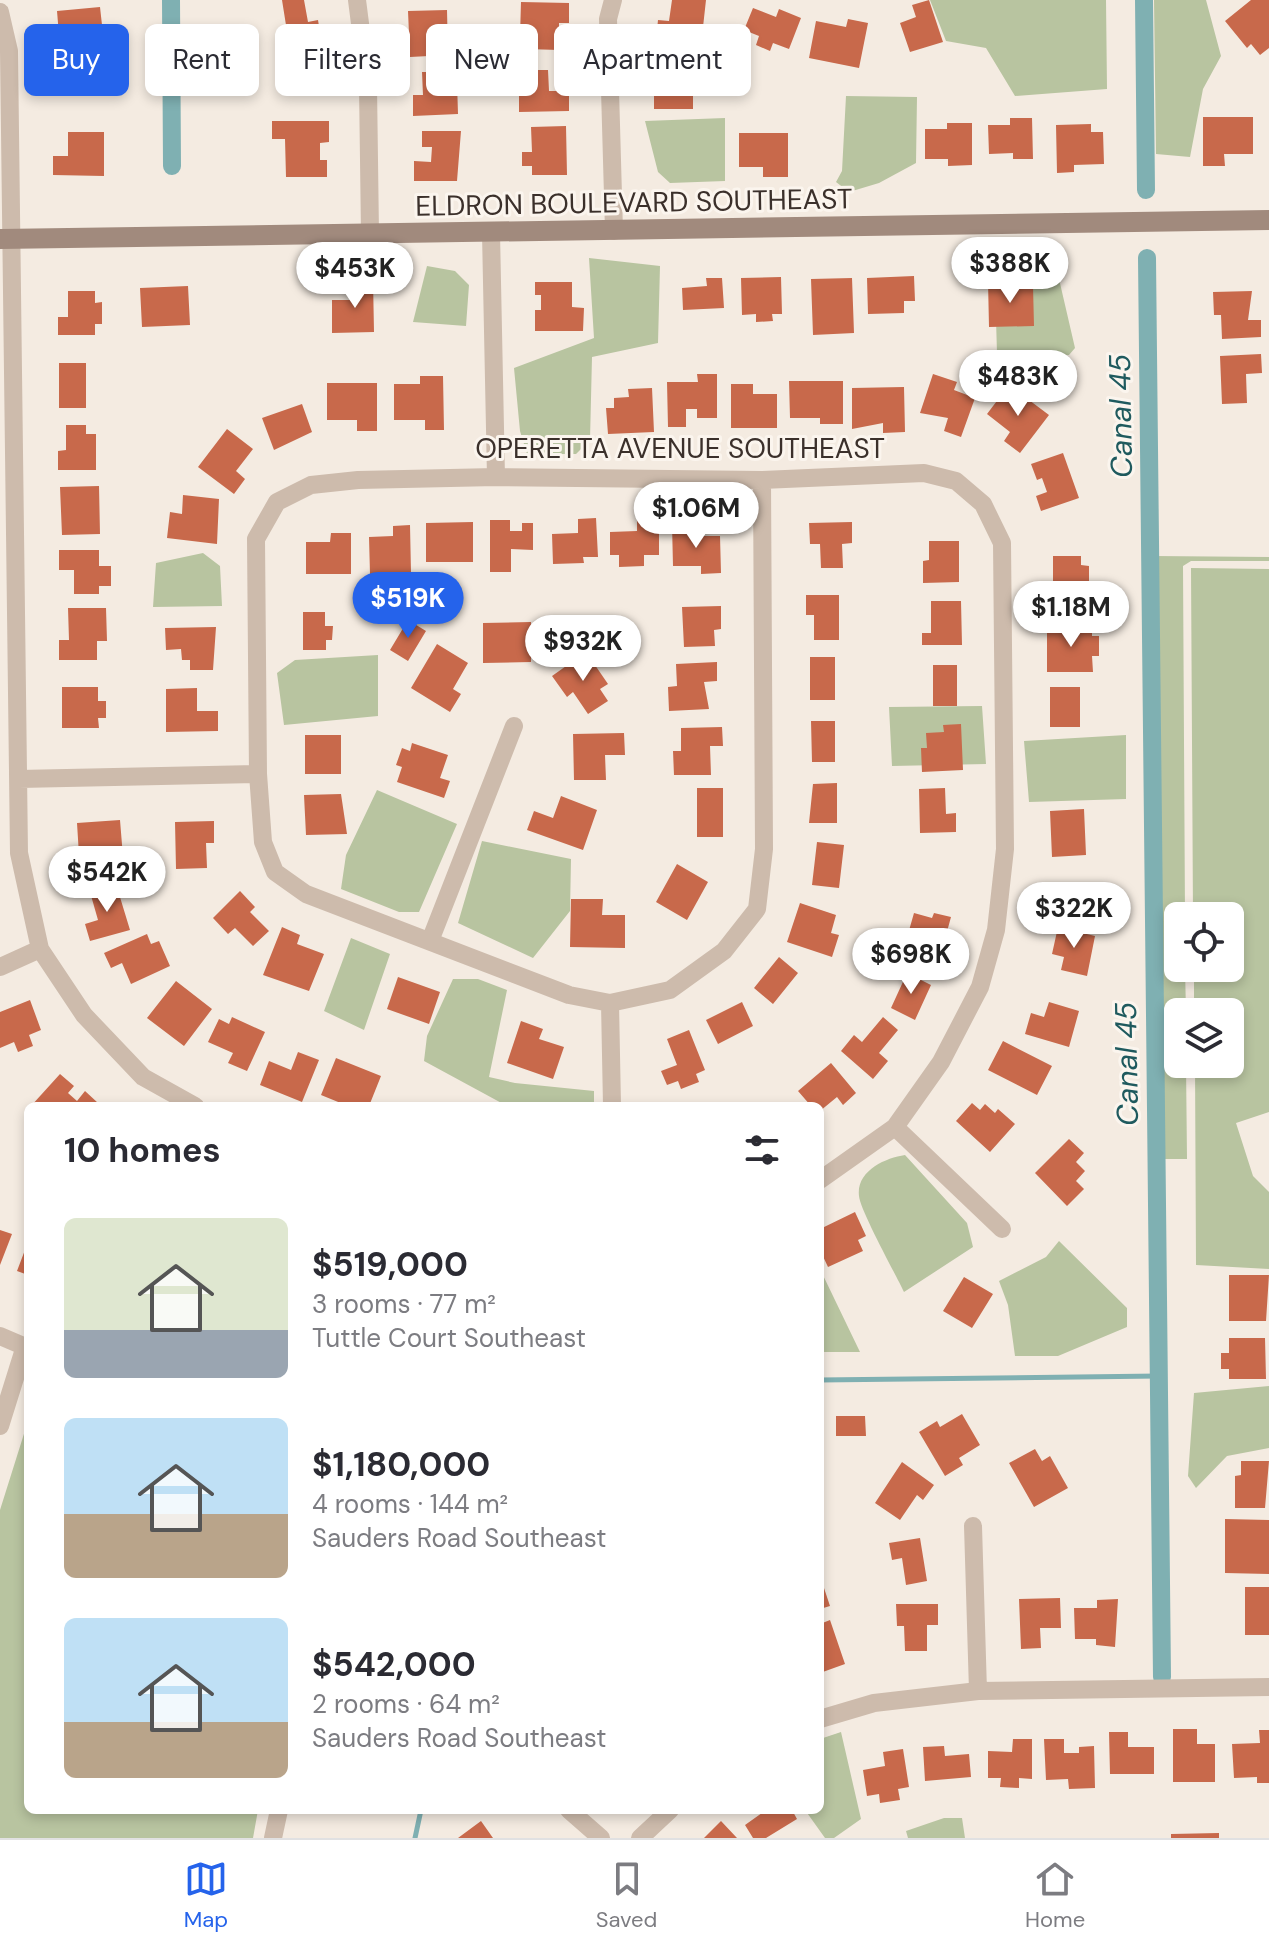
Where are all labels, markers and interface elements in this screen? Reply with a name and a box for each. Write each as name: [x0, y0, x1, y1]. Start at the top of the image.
chip: Buy: [24, 24, 129, 96]
chip: Rent: [145, 24, 259, 96]
chip: Filters: [275, 24, 410, 96]
chip: New: [426, 24, 538, 96]
chip: Apartment: [554, 24, 751, 96]
street label: ELDRON BOULEVARD SOUTHEAST: [415, 180, 853, 225]
pin: $388K: [954, 237, 1066, 305]
pin: $453K: [299, 242, 411, 310]
text: $388K: [969, 246, 1051, 280]
text: $453K: [314, 251, 396, 285]
pin: $483K: [962, 350, 1074, 418]
water label: Canal 45: [1100, 354, 1141, 478]
text: $483K: [977, 359, 1059, 393]
street label: OPERETTA AVENUE SOUTHEAST: [475, 430, 885, 467]
pin: $1.06M: [631, 482, 761, 550]
text: $1.06M: [652, 491, 740, 525]
pin: $519K: [352, 572, 464, 640]
text: $519K: [371, 581, 445, 615]
pin: $1.18M: [1006, 581, 1136, 649]
text: $1.18M: [1031, 590, 1111, 624]
pin: $932K: [527, 615, 639, 683]
text: $932K: [543, 624, 623, 658]
pin: $542K: [51, 846, 163, 914]
text: $542K: [67, 855, 147, 889]
pin: $322K: [1018, 882, 1130, 950]
text: $322K: [1035, 891, 1113, 925]
map controls: [1164, 902, 1244, 1078]
button: locate: [1164, 902, 1244, 982]
pin: $698K: [855, 928, 967, 996]
text: $698K: [870, 937, 952, 971]
button: layers: [1164, 998, 1244, 1078]
water label: Canal 45: [1106, 1002, 1147, 1126]
text: 10 homes: [64, 1128, 221, 1173]
icon: filters: [740, 1128, 784, 1172]
text: $519,000: [312, 1242, 468, 1287]
icon: home: [128, 1250, 224, 1346]
text: 3 rooms · 77 m²: [312, 1287, 496, 1321]
text: Tuttle Court Southeast: [312, 1321, 586, 1355]
text: $1,180,000: [312, 1442, 490, 1487]
icon: home: [128, 1450, 224, 1546]
text: 4 rooms · 144 m²: [312, 1487, 508, 1521]
text: Sauders Road Southeast: [312, 1521, 606, 1555]
text: $542,000: [312, 1642, 476, 1687]
icon: home: [128, 1650, 224, 1746]
text: 2 rooms · 64 m²: [312, 1687, 500, 1721]
text: Sauders Road Southeast: [312, 1721, 606, 1755]
tab: Map: [184, 1857, 228, 1934]
tab: Saved: [596, 1857, 657, 1934]
tab: Home: [1025, 1857, 1085, 1934]

